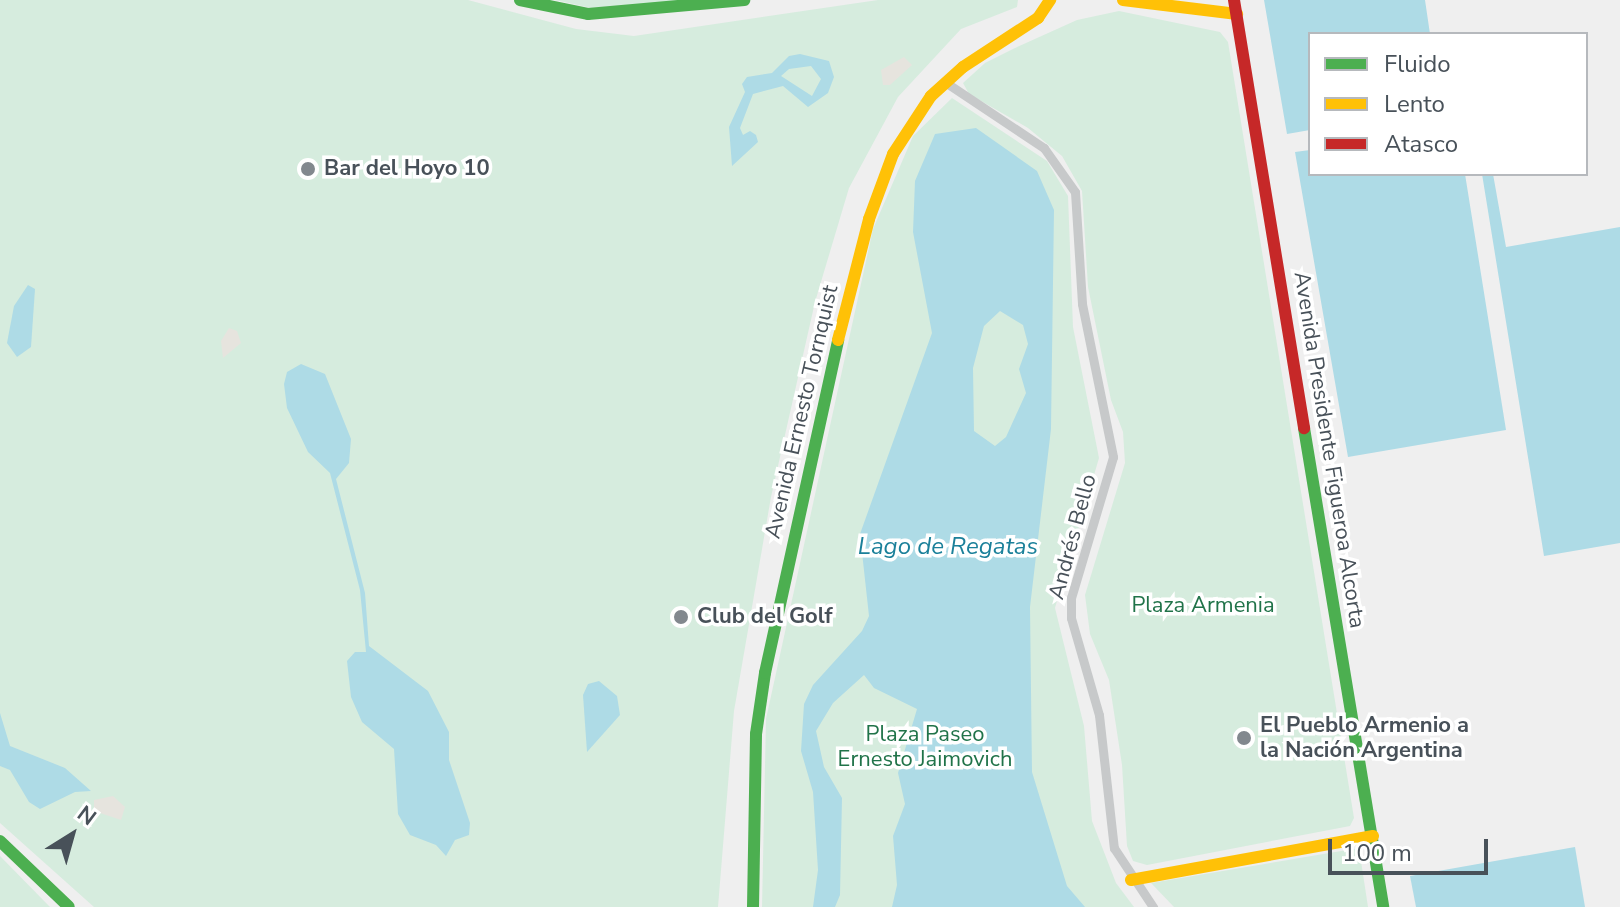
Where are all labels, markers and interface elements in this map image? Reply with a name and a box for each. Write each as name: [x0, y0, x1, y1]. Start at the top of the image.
legend: [1308, 32, 1588, 176]
text: Fluido: [1384, 48, 1451, 80]
text: Lento: [1384, 88, 1445, 120]
text: Atasco: [1384, 128, 1458, 160]
place label: Bar del Hoyo 10: [324, 156, 490, 182]
marker: Bar del Hoyo 10: [299, 160, 317, 178]
street label: Avenida Presidente Figueroa Alcorta: [1288, 270, 1370, 630]
street label: Avenida Ernesto Tornquist: [760, 283, 844, 541]
street label: Andrés Bello: [1044, 471, 1102, 603]
water label: Lago de Regatas: [858, 533, 1038, 561]
park label: Plaza Armenia: [1131, 593, 1275, 619]
place label: Club del Golf: [697, 604, 833, 630]
marker: Club del Golf: [672, 608, 690, 626]
place label: El Pueblo Armenio a la Nación Argentina: [1260, 712, 1469, 764]
park label: Plaza Paseo Ernesto Jaimovich: [838, 721, 1012, 772]
marker: El Pueblo Armenio a la Nación Argentina: [1235, 729, 1253, 747]
north arrow: [32, 795, 112, 875]
text: N: [71, 799, 102, 833]
scale bar: [1332, 823, 1492, 873]
text: 100 m: [1342, 837, 1412, 869]

